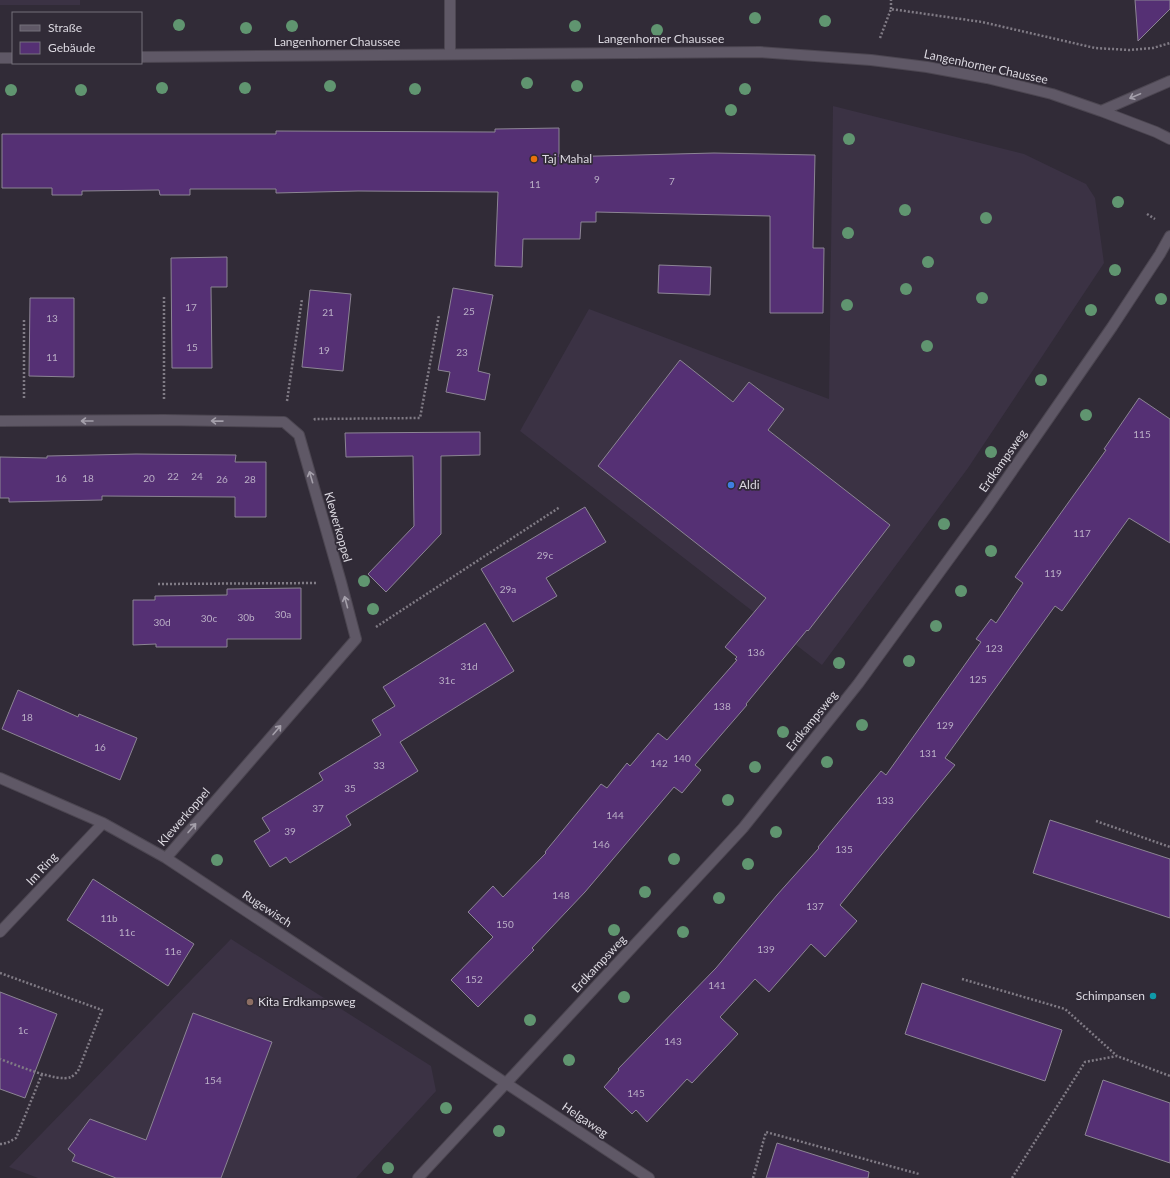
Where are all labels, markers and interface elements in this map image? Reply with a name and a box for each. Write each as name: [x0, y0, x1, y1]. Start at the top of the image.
legend: [12, 12, 142, 64]
text: Straße: [48, 20, 82, 35]
street label: Langenhorner Chaussee: [598, 31, 724, 46]
street label: Langenhorner Chaussee: [274, 34, 400, 49]
text: Gebäude: [48, 40, 95, 55]
street label: Langenhorner Chaussee: [923, 46, 1050, 87]
one-way arrow: [1130, 93, 1142, 100]
place label: Taj Mahal: [542, 151, 592, 166]
marker: Taj Mahal: [529, 154, 539, 164]
house number: 9: [594, 173, 600, 185]
house number: 7: [669, 175, 675, 187]
house number: 11: [529, 178, 541, 190]
house number: 17: [185, 301, 197, 313]
house number: 25: [463, 305, 475, 317]
house number: 21: [322, 306, 334, 318]
house number: 13: [46, 312, 58, 324]
house number: 15: [186, 341, 198, 353]
house number: 19: [318, 344, 330, 356]
house number: 23: [456, 346, 468, 358]
house number: 11: [46, 351, 58, 363]
one-way arrow: [81, 417, 94, 424]
one-way arrow: [211, 417, 224, 425]
street label: Erdkampsweg: [975, 426, 1030, 495]
house number: 115: [1133, 428, 1151, 440]
house number: 22: [167, 470, 179, 482]
house number: 24: [191, 470, 203, 482]
one-way arrow: [306, 470, 314, 483]
house number: 16: [55, 472, 67, 484]
house number: 18: [82, 472, 94, 484]
house number: 20: [143, 472, 155, 484]
house number: 26: [216, 473, 228, 485]
house number: 28: [244, 473, 256, 485]
place label: Aldi: [739, 477, 760, 492]
marker: Aldi: [726, 480, 736, 490]
street label: Klewerkoppel: [321, 490, 356, 564]
house number: 117: [1073, 527, 1091, 539]
house number: 29c: [537, 549, 553, 561]
house number: 119: [1044, 567, 1062, 579]
house number: 29a: [500, 583, 516, 595]
one-way arrow: [342, 595, 349, 608]
house number: 30a: [275, 608, 291, 620]
house number: 30b: [237, 611, 255, 623]
house number: 30c: [201, 612, 217, 624]
house number: 30d: [153, 616, 171, 628]
house number: 123: [985, 642, 1003, 654]
house number: 136: [747, 646, 765, 658]
house number: 31d: [460, 660, 478, 672]
house number: 125: [969, 673, 987, 685]
house number: 31c: [439, 674, 455, 686]
street label: Erdkampsweg: [783, 687, 841, 754]
house number: 138: [713, 700, 731, 712]
house number: 18: [21, 711, 33, 723]
house number: 129: [936, 719, 954, 731]
one-way arrow: [272, 725, 281, 736]
house number: 16: [94, 741, 106, 753]
house number: 131: [919, 747, 937, 759]
house number: 140: [673, 752, 691, 764]
house number: 142: [650, 757, 668, 769]
house number: 33: [373, 759, 385, 771]
house number: 35: [344, 782, 356, 794]
street label: Klewerkoppel: [154, 784, 213, 849]
house number: 133: [876, 794, 894, 806]
house number: 37: [312, 802, 324, 814]
house number: 144: [606, 809, 624, 821]
one-way arrow: [187, 823, 196, 834]
house number: 39: [284, 825, 296, 837]
house number: 146: [592, 838, 610, 850]
house number: 135: [835, 843, 853, 855]
street label: Im Ring: [23, 849, 61, 888]
street label: Rugewisch: [240, 887, 295, 930]
house number: 148: [552, 889, 570, 901]
house number: 137: [806, 900, 824, 912]
house number: 11b: [100, 912, 118, 924]
house number: 150: [496, 918, 514, 930]
house number: 11c: [119, 926, 135, 938]
street label: Erdkampsweg: [568, 932, 629, 996]
house number: 139: [757, 943, 775, 955]
house number: 11e: [165, 945, 181, 957]
house number: 152: [465, 973, 483, 985]
house number: 141: [708, 979, 726, 991]
place label: Schimpansen: [1076, 988, 1145, 1003]
marker: Schimpansen: [1148, 991, 1158, 1001]
place label: Kita Erdkampsweg: [258, 994, 356, 1009]
marker: Kita Erdkampsweg: [245, 997, 255, 1007]
house number: 1c: [18, 1024, 29, 1036]
house number: 143: [664, 1035, 682, 1047]
house number: 154: [204, 1074, 222, 1086]
house number: 145: [627, 1087, 645, 1099]
street label: Helgaweg: [559, 1099, 611, 1140]

